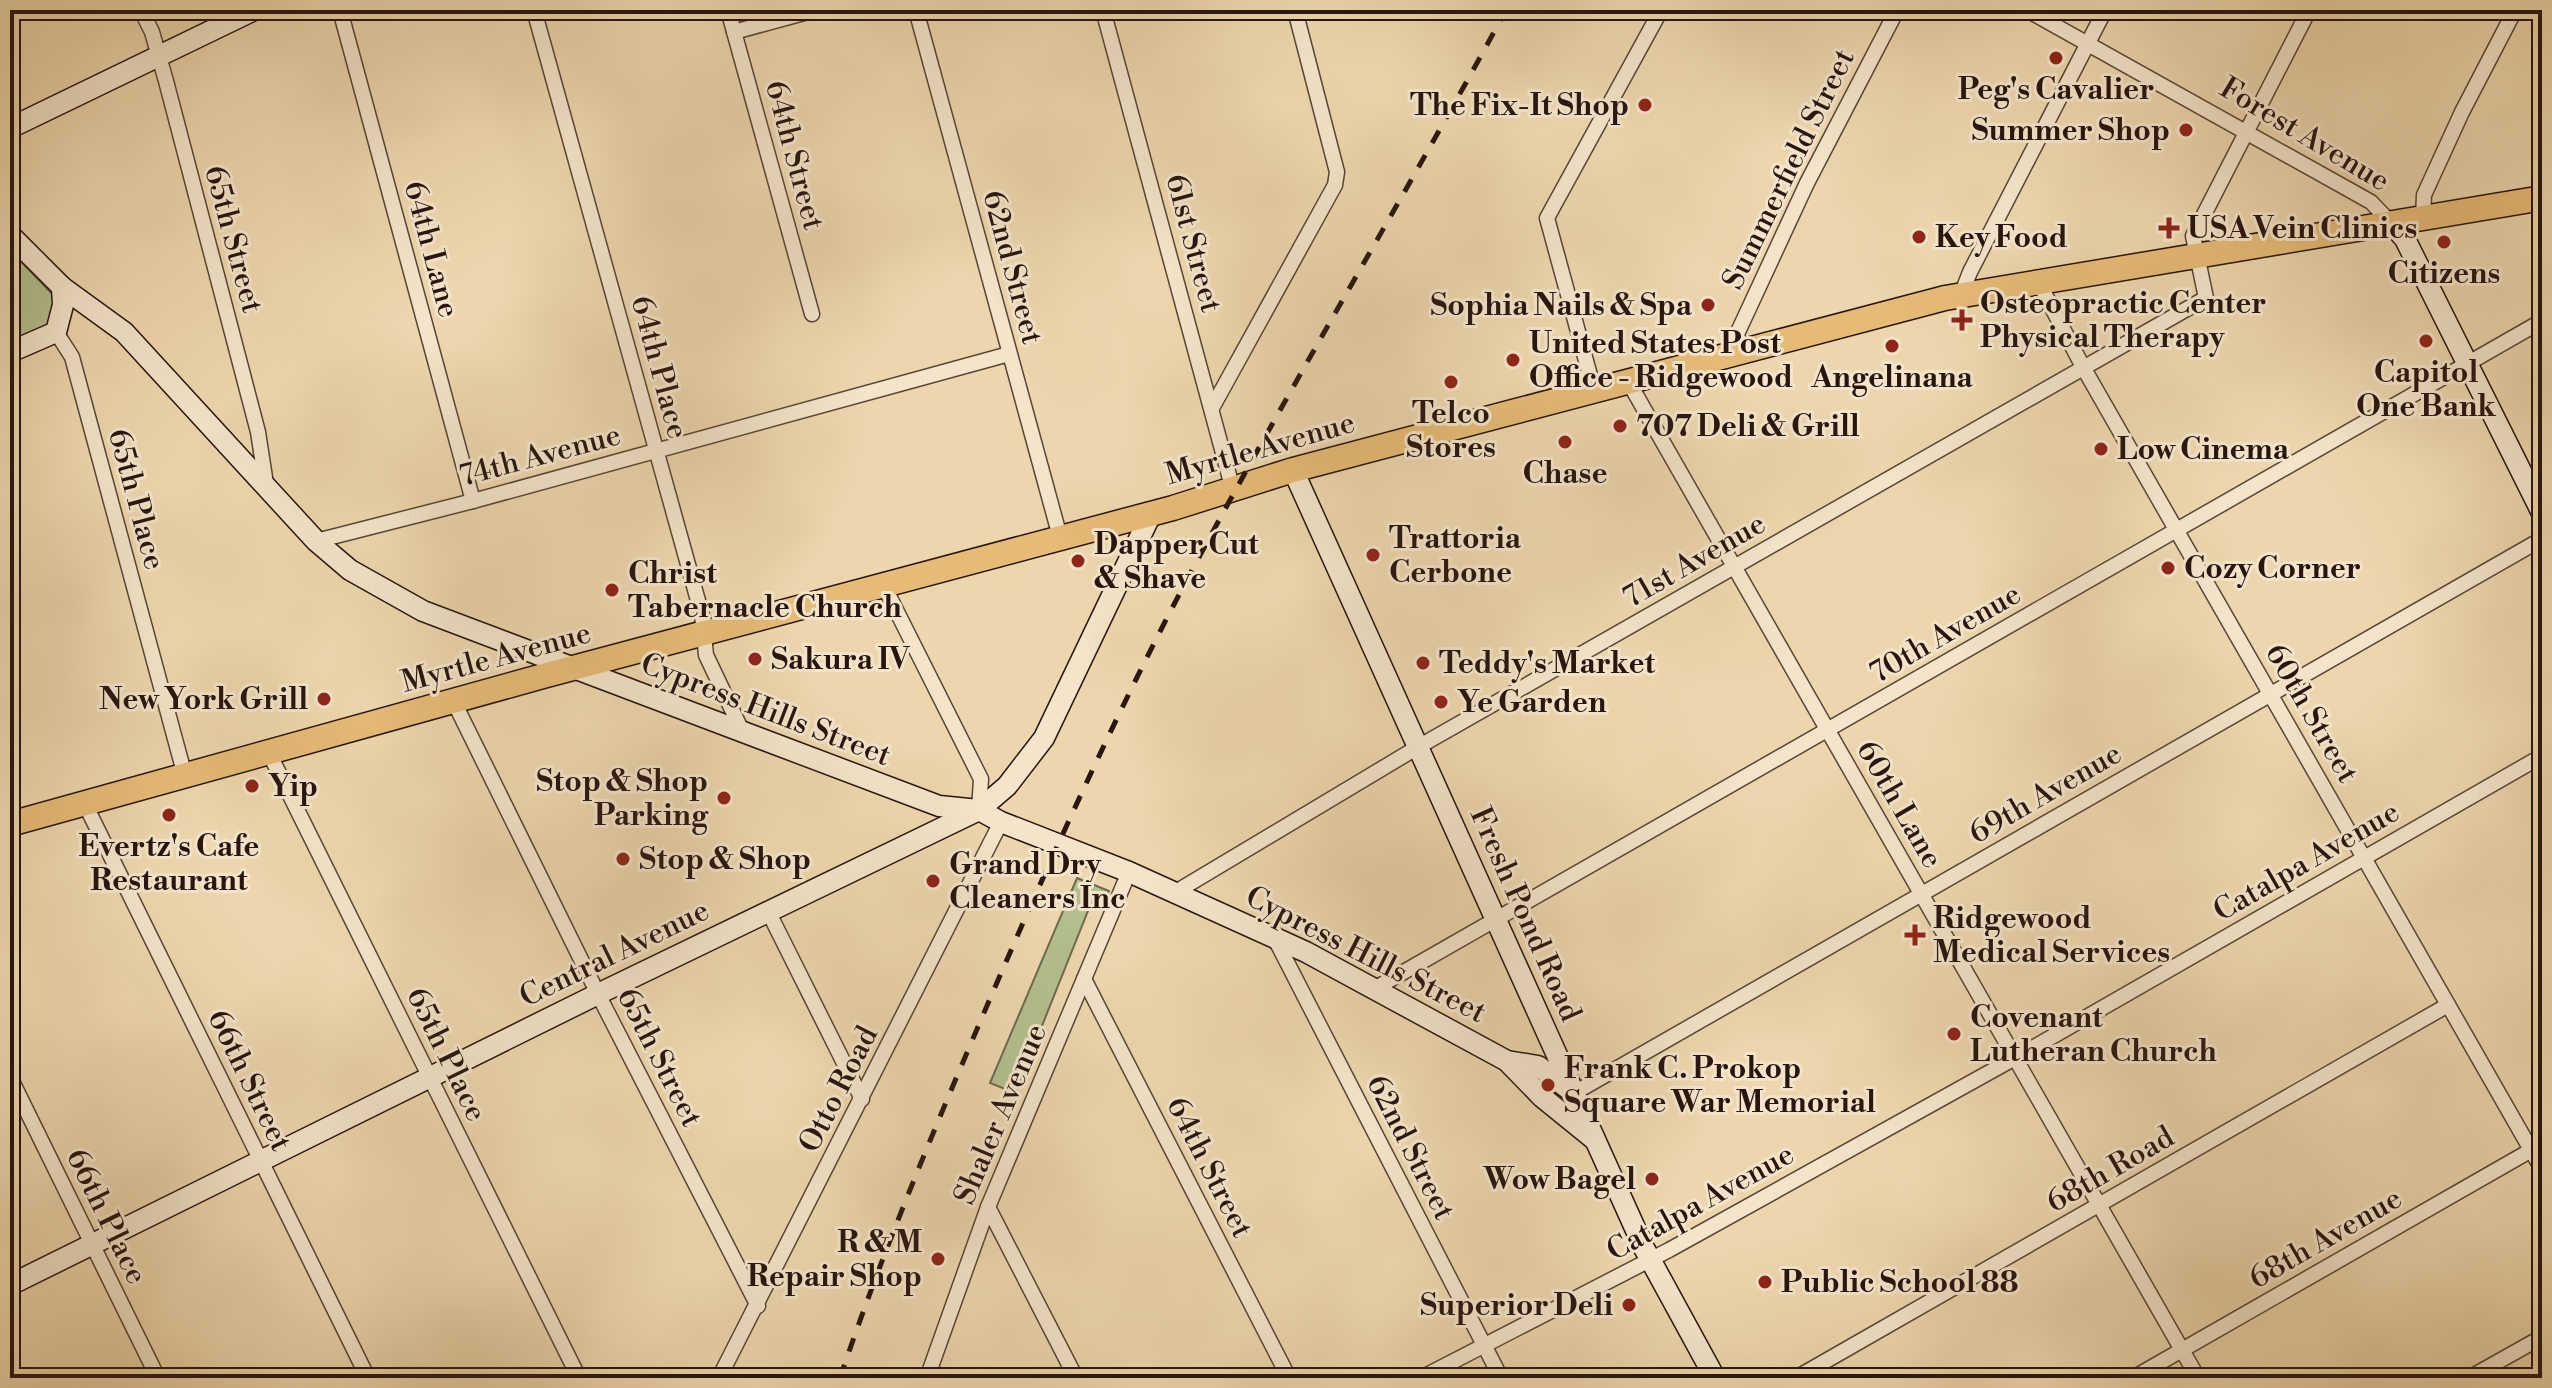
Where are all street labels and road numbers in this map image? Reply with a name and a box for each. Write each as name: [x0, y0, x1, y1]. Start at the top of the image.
street label: Summerfield Street: [1714, 43, 1864, 296]
street label: Forest Avenue: [2213, 69, 2396, 200]
street label: 64th Street: [756, 76, 832, 235]
street label: 65th Street: [195, 161, 271, 318]
street label: 61st Street: [1156, 170, 1230, 317]
street label: 64th Lane: [395, 177, 467, 322]
street label: 62nd Street: [973, 186, 1051, 349]
street label: 64th Place: [622, 292, 696, 443]
street label: Myrtle Avenue: [1161, 404, 1359, 494]
street label: 74th Avenue: [456, 416, 625, 496]
street label: 65th Place: [99, 424, 173, 574]
street label: 71st Avenue: [1616, 505, 1773, 617]
street label: 70th Avenue: [1863, 575, 2028, 692]
street label: Myrtle Avenue: [397, 614, 595, 702]
street label: 60th Street: [2256, 637, 2366, 790]
street label: Cypress Hills Street: [635, 645, 896, 775]
street label: 60th Lane: [1847, 734, 1951, 875]
street label: 69th Avenue: [1962, 735, 2129, 853]
street label: Catalpa Avenue: [2207, 793, 2406, 930]
street label: Fresh Pond Road: [1461, 801, 1589, 1027]
street label: Cypress Hills Street: [1239, 878, 1492, 1032]
street label: Central Avenue: [513, 892, 715, 1016]
street label: 65th Place: [397, 981, 495, 1128]
street label: 65th Street: [608, 981, 711, 1134]
street label: 66th Street: [199, 1003, 300, 1158]
street label: Shaler Avenue: [946, 1018, 1056, 1210]
street label: Otto Road: [791, 1020, 887, 1159]
street label: 62nd Street: [1357, 1068, 1463, 1227]
street label: 64th Street: [1157, 1091, 1261, 1245]
street label: 68th Road: [2040, 1118, 2181, 1222]
street label: Catalpa Avenue: [1600, 1136, 1801, 1270]
street label: 66th Place: [57, 1142, 155, 1291]
street label: 68th Avenue: [2242, 1180, 2409, 1298]

